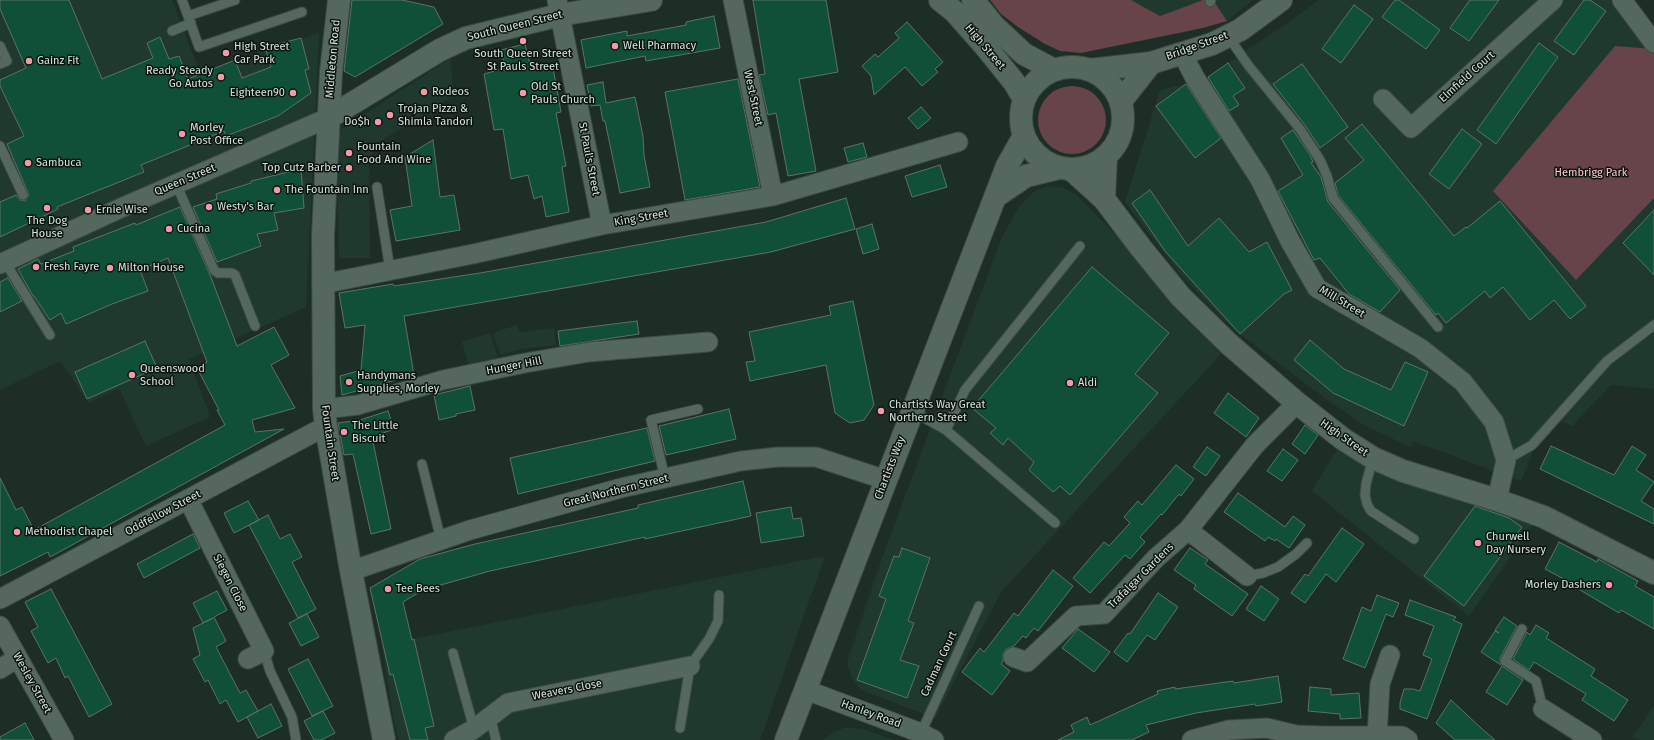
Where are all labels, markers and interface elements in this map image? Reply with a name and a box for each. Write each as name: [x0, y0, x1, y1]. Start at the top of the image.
street label: South Queen Street: [466, 8, 564, 44]
street label: Middleton Road: [323, 19, 343, 99]
street label: High Street: [962, 21, 1008, 73]
street label: Bridge Street: [1164, 29, 1230, 63]
marker: South Queen Street St Pauls Street: [518, 36, 528, 46]
place label: Well Pharmacy: [623, 39, 696, 53]
place label: High Street Car Park: [234, 40, 290, 66]
marker: Well Pharmacy: [610, 41, 620, 51]
place label: South Queen Street St Pauls Street: [474, 47, 572, 73]
marker: High Street Car Park: [221, 48, 231, 58]
street label: Elmfield Court: [1436, 49, 1498, 105]
place label: Gainz Fit: [37, 54, 79, 68]
marker: Gainz Fit: [24, 56, 34, 66]
place label: Ready Steady Go Autos: [146, 64, 213, 90]
street label: West Street: [741, 69, 765, 127]
marker: Ready Steady Go Autos: [216, 72, 226, 82]
place label: Old St Pauls Church: [531, 80, 595, 106]
place label: Rodeos: [432, 85, 469, 99]
place label: Eighteen90: [230, 86, 285, 100]
marker: Rodeos: [419, 87, 429, 97]
marker: Eighteen90: [288, 88, 298, 98]
marker: Old St Pauls Church: [518, 88, 528, 98]
place label: Trojan Pizza & Shimla Tandori: [398, 102, 473, 128]
marker: Trojan Pizza & Shimla Tandori: [385, 110, 395, 120]
place label: Do$h: [344, 115, 370, 129]
marker: Do$h: [373, 117, 383, 127]
place label: Morley Post Office: [190, 121, 243, 147]
street label: St Paul's Street: [575, 121, 603, 197]
marker: Morley Post Office: [177, 129, 187, 139]
place label: Fountain Food And Wine: [357, 140, 431, 166]
marker: Fountain Food And Wine: [344, 148, 354, 158]
place label: Sambuca: [36, 156, 81, 170]
marker: Sambuca: [23, 158, 33, 168]
street label: Queen Street: [152, 161, 218, 199]
place label: Top Cutz Barber: [262, 161, 341, 175]
marker: Top Cutz Barber: [344, 163, 354, 173]
park label: Hembrigg Park: [1555, 166, 1627, 180]
place label: The Fountain Inn: [285, 183, 369, 197]
marker: The Fountain Inn: [272, 185, 282, 195]
place label: Westy's Bar: [217, 200, 274, 214]
marker: Westy's Bar: [204, 202, 214, 212]
marker: The Dog House: [42, 203, 52, 213]
place label: Ernie Wise: [96, 203, 148, 217]
marker: Ernie Wise: [83, 205, 93, 215]
street label: King Street: [613, 207, 669, 229]
place label: The Dog House: [27, 214, 67, 240]
place label: Cucina: [177, 222, 210, 236]
marker: Cucina: [164, 224, 174, 234]
place label: Fresh Fayre: [44, 260, 99, 274]
place label: Milton House: [118, 261, 184, 275]
marker: Fresh Fayre: [31, 262, 41, 272]
marker: Milton House: [105, 263, 115, 273]
street label: Mill Street: [1317, 283, 1367, 321]
street label: Hunger Hill: [485, 354, 543, 378]
place label: Queenswood School: [140, 362, 205, 388]
place label: Handymans Supplies, Morley: [357, 369, 439, 395]
marker: Queenswood School: [127, 370, 137, 380]
place label: Aldi: [1078, 376, 1097, 390]
marker: Handymans Supplies, Morley: [344, 377, 354, 387]
marker: Aldi: [1065, 378, 1075, 388]
place label: Chartists Way Great Northern Street: [889, 398, 986, 424]
street label: Fountain Street: [318, 404, 342, 482]
marker: Chartists Way Great Northern Street: [876, 406, 886, 416]
street label: High Street: [1317, 417, 1371, 459]
place label: The Little Biscuit: [352, 419, 399, 445]
marker: The Little Biscuit: [339, 427, 349, 437]
street label: Chartists Way: [872, 434, 908, 502]
street label: Great Northern Street: [562, 472, 670, 510]
street label: Oddfellow Street: [123, 488, 203, 538]
place label: Methodist Chapel: [25, 525, 112, 539]
marker: Methodist Chapel: [12, 527, 22, 537]
place label: Churwell Day Nursery: [1486, 530, 1546, 556]
marker: Churwell Day Nursery: [1473, 538, 1483, 548]
street label: Trafalgar Gardens: [1105, 540, 1177, 612]
street label: Siegen Close: [210, 552, 250, 614]
place label: Morley Dashers: [1525, 578, 1601, 592]
marker: Morley Dashers: [1604, 580, 1614, 590]
place label: Tee Bees: [396, 582, 440, 596]
marker: Tee Bees: [383, 584, 393, 594]
street label: Cadman Court: [918, 629, 960, 699]
street label: Wesley Street: [10, 650, 54, 716]
street label: Weavers Close: [531, 677, 603, 703]
street label: Hanley Road: [839, 697, 903, 731]

